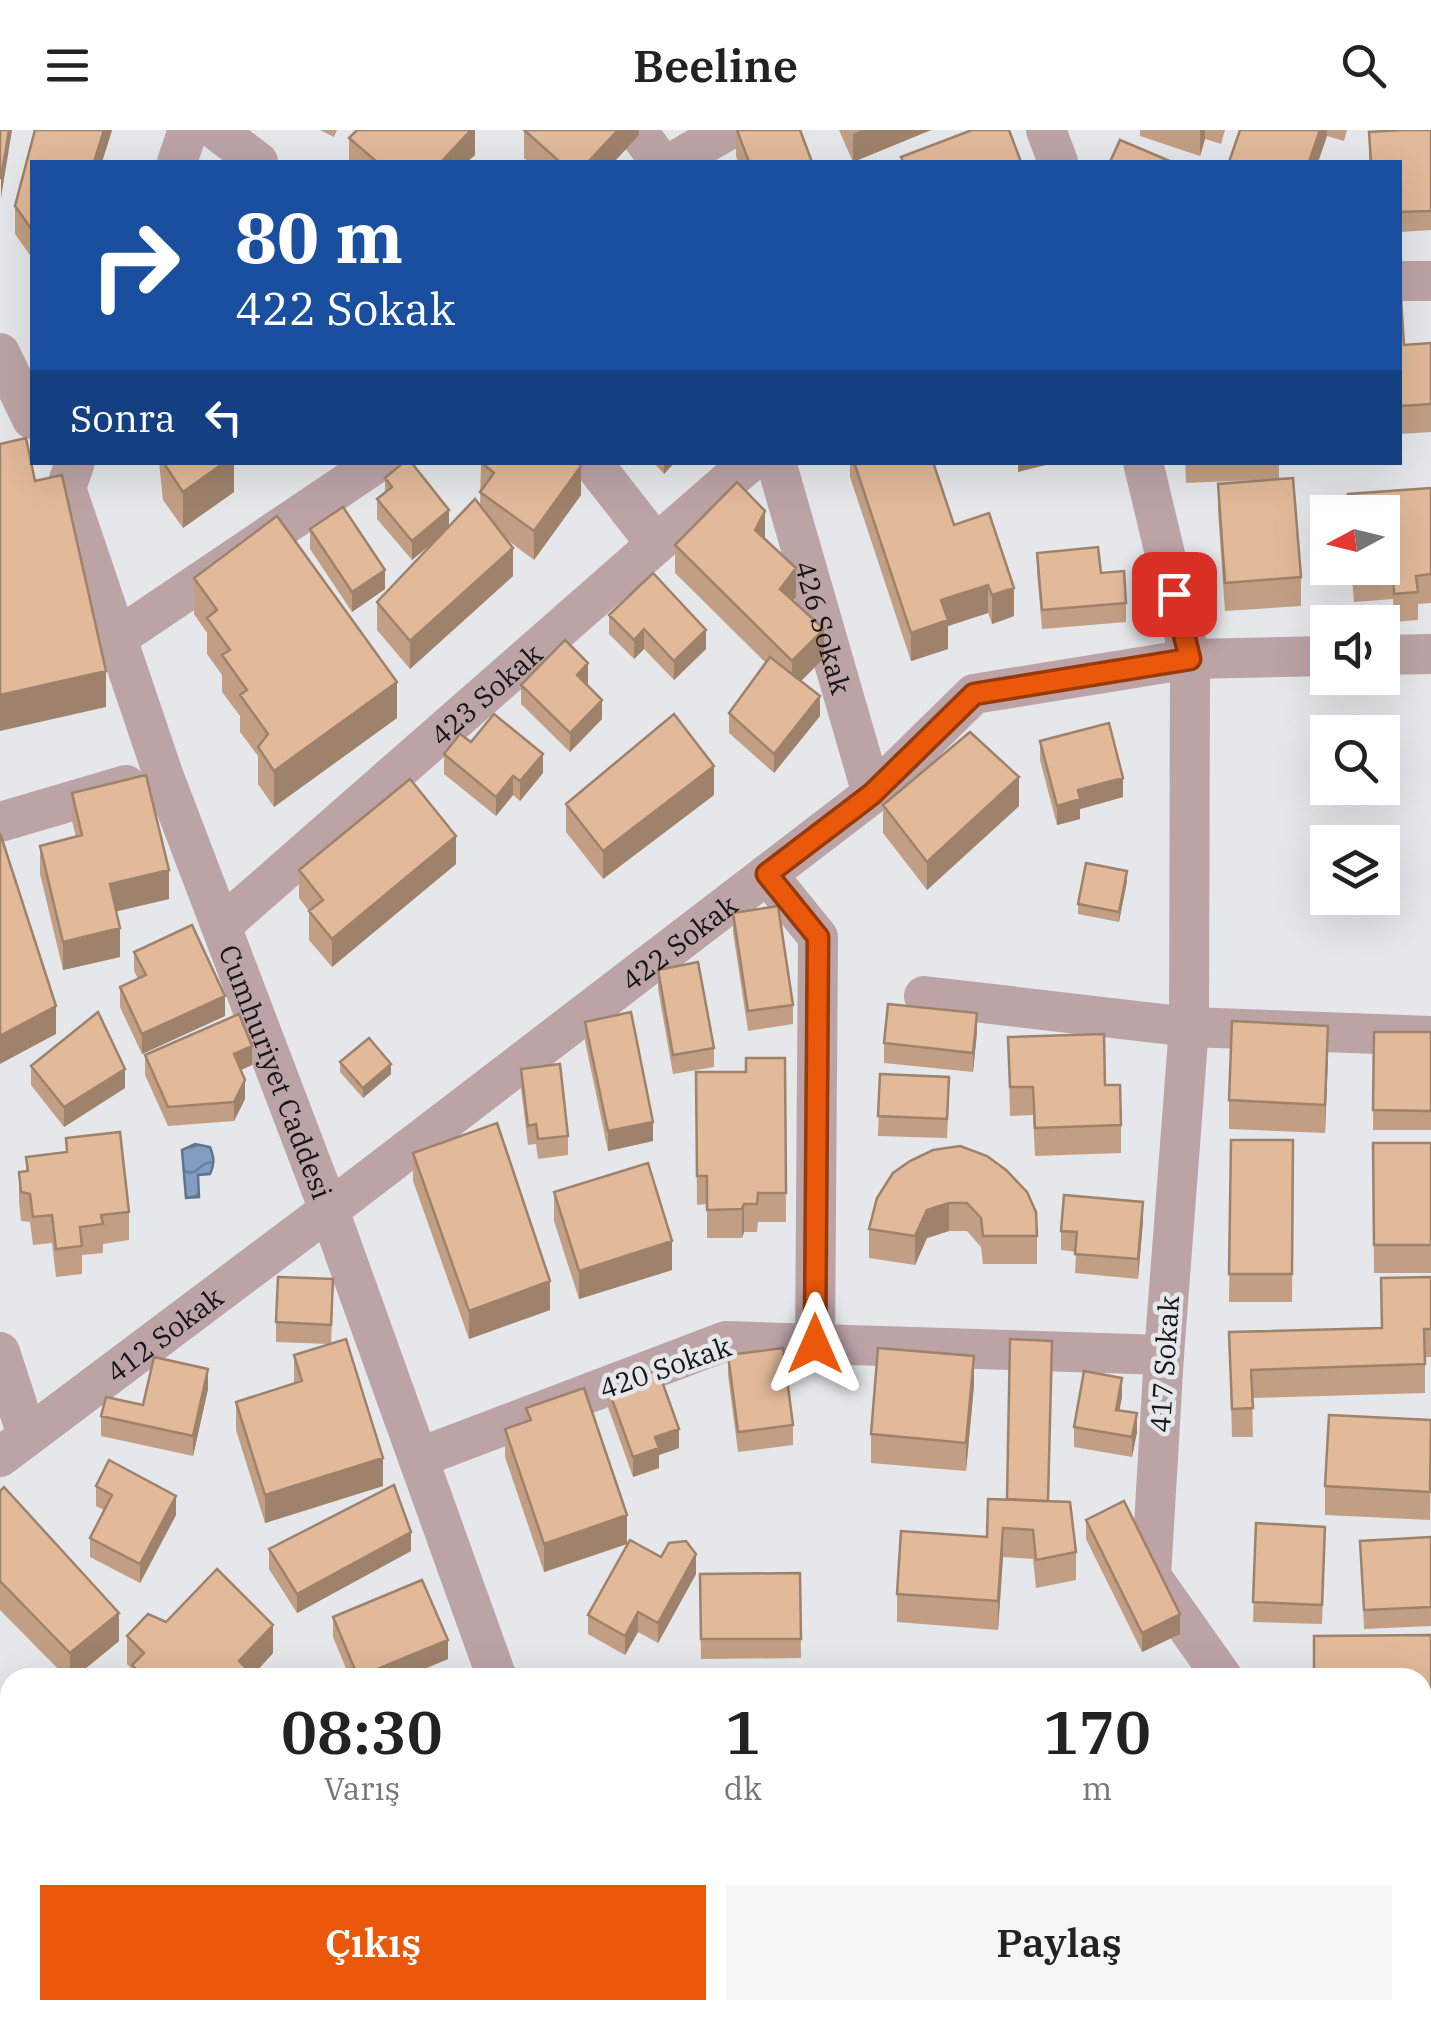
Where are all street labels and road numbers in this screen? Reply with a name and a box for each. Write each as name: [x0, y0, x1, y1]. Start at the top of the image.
street label: 426 Sokak: [787, 556, 861, 699]
street label: 423 Sokak: [422, 634, 550, 753]
street label: 422 Sokak: [613, 885, 745, 998]
street label: Cumhuriyet Caddesi: [211, 939, 341, 1204]
street label: 412 Sokak: [98, 1278, 230, 1390]
street label: 417 Sokak: [1141, 1294, 1187, 1434]
street label: 420 Sokak: [594, 1327, 736, 1407]

